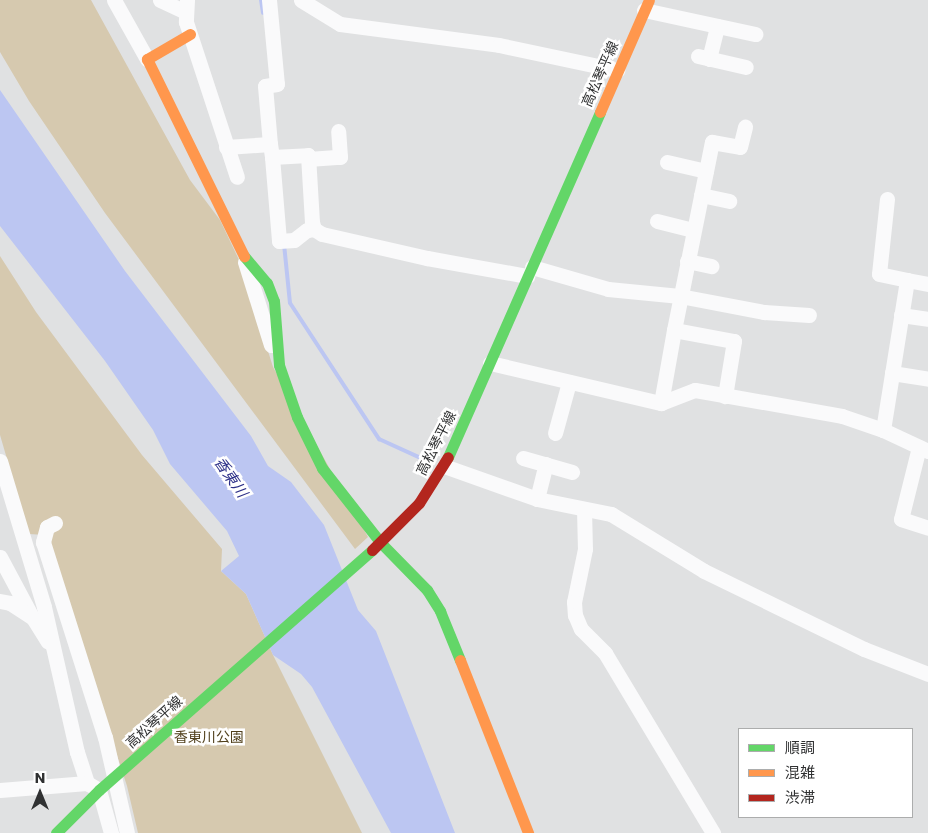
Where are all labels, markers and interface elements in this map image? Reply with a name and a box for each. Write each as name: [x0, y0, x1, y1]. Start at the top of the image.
street label: 高松琴平線: [578, 39, 622, 109]
street label: 高松琴平線: [413, 408, 459, 478]
water label: 香東川: [211, 453, 251, 501]
street label: 高松琴平線: [122, 692, 186, 752]
legend: [738, 728, 913, 818]
park label: 香東川公園: [174, 729, 244, 745]
text: 順調: [785, 737, 815, 758]
text: 混雑: [785, 762, 815, 783]
north arrow: [15, 768, 65, 818]
text: N: [35, 768, 45, 788]
text: 渋滞: [785, 787, 815, 808]

